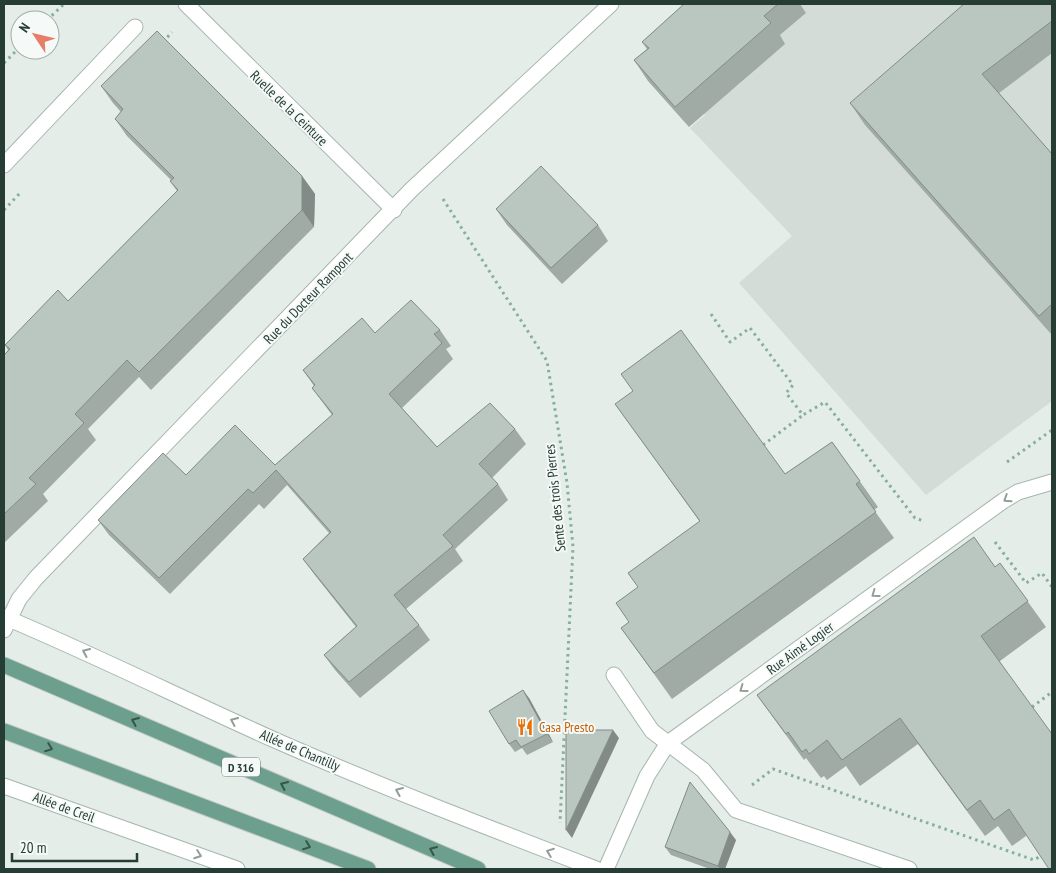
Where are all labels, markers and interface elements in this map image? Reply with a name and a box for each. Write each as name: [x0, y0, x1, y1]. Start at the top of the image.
north arrow: [10, 10, 60, 60]
text: N: [15, 19, 34, 36]
street label: Ruelle de la Ceinture: [246, 66, 332, 150]
street label: Rue du Docteur Rampont: [259, 248, 357, 348]
street label: Sente des trois Pierres: [540, 443, 570, 553]
one-way arrow: [1003, 493, 1013, 502]
one-way arrow: [871, 588, 881, 597]
street label: Rue Aimé Logier: [763, 618, 837, 678]
one-way arrow: [82, 648, 91, 659]
one-way arrow: [740, 683, 749, 692]
one-way arrow: [131, 716, 140, 727]
one-way arrow: [230, 717, 239, 727]
restaurant icon: Casa Presto: [515, 717, 535, 737]
place label: Casa Presto: [539, 718, 594, 736]
street label: Allée de Chantilly: [257, 725, 343, 775]
one-way arrow: [45, 742, 53, 752]
road number: D 316: [222, 758, 260, 776]
one-way arrow: [280, 781, 289, 792]
one-way arrow: [395, 787, 404, 798]
street label: Allée de Creil: [31, 788, 98, 827]
scale bar: [12, 830, 138, 862]
text: 20 m: [20, 838, 46, 857]
one-way arrow: [302, 840, 310, 850]
one-way arrow: [429, 846, 438, 856]
one-way arrow: [546, 847, 555, 858]
one-way arrow: [193, 849, 202, 859]

